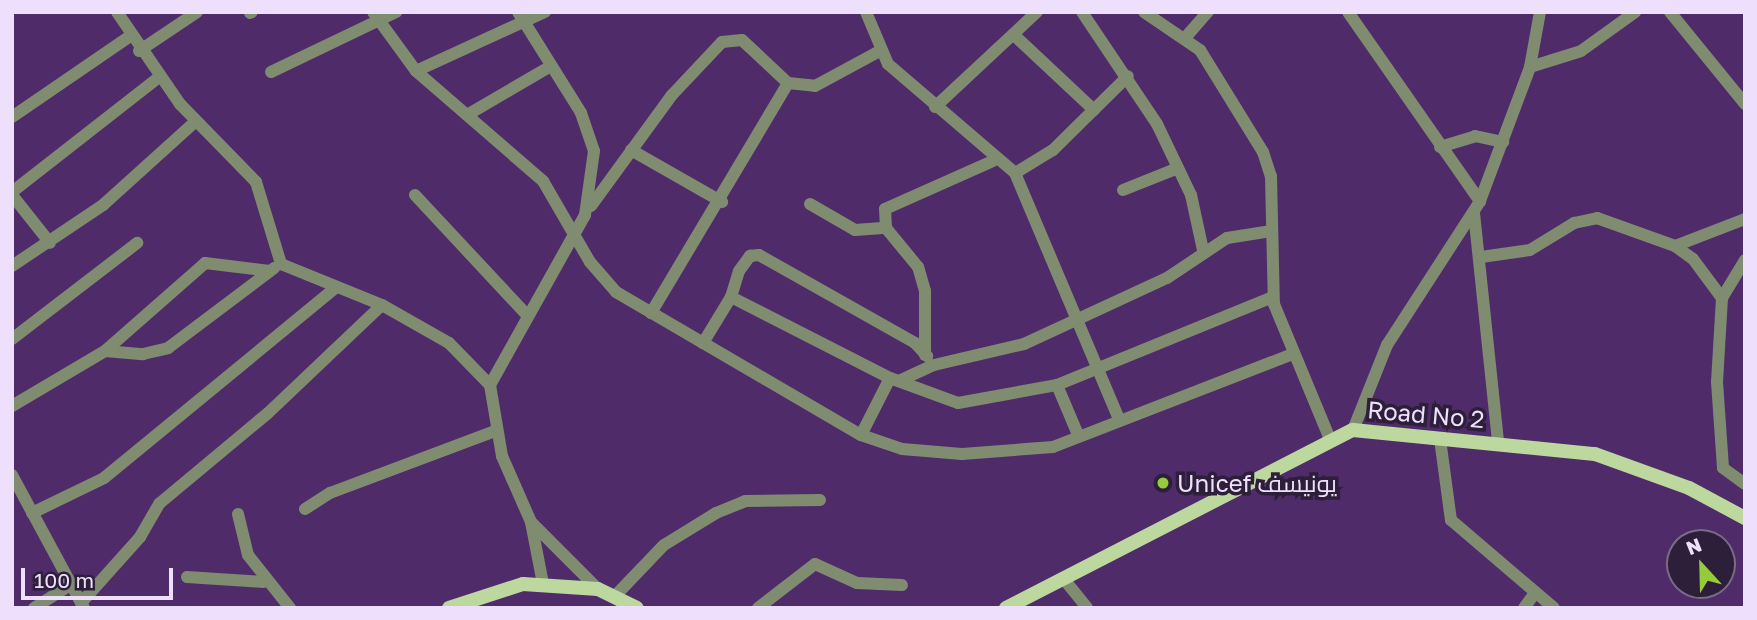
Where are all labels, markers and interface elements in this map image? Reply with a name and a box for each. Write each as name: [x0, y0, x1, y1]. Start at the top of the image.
street label: Road No 2: [1366, 395, 1486, 433]
place label: Unicef يونيسف: [1177, 469, 1337, 497]
marker: Unicef يونيسف: [1155, 475, 1171, 491]
north arrow: [1666, 529, 1736, 599]
text: N: [1683, 533, 1705, 559]
scale bar: [24, 554, 177, 598]
text: 100 m: [34, 567, 94, 593]

